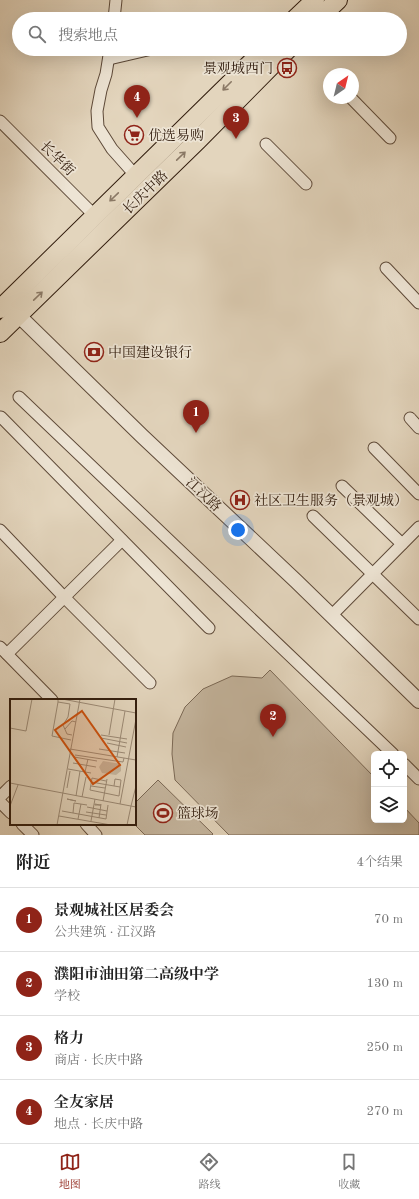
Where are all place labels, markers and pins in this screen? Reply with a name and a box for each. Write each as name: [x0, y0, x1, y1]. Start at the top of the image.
bus stop icon: 景观城西门: [276, 57, 298, 79]
place label: 景观城西门: [203, 61, 273, 76]
pin: 4: [124, 85, 150, 118]
pin: 3: [223, 106, 249, 139]
supermarket icon: 优选易购: [123, 124, 145, 146]
place label: 优选易购: [148, 128, 204, 143]
bank icon: 中国建设银行: [83, 341, 105, 363]
place label: 中国建设银行: [108, 345, 192, 360]
pin: 1: [183, 400, 209, 433]
hospital icon: 社区卫生服务（景观城）: [229, 489, 251, 511]
place label: 社区卫生服务（景观城）: [254, 493, 408, 508]
pin: 2: [260, 704, 286, 737]
sports icon: 篮球场: [152, 802, 174, 824]
place label: 篮球场: [177, 806, 219, 821]

